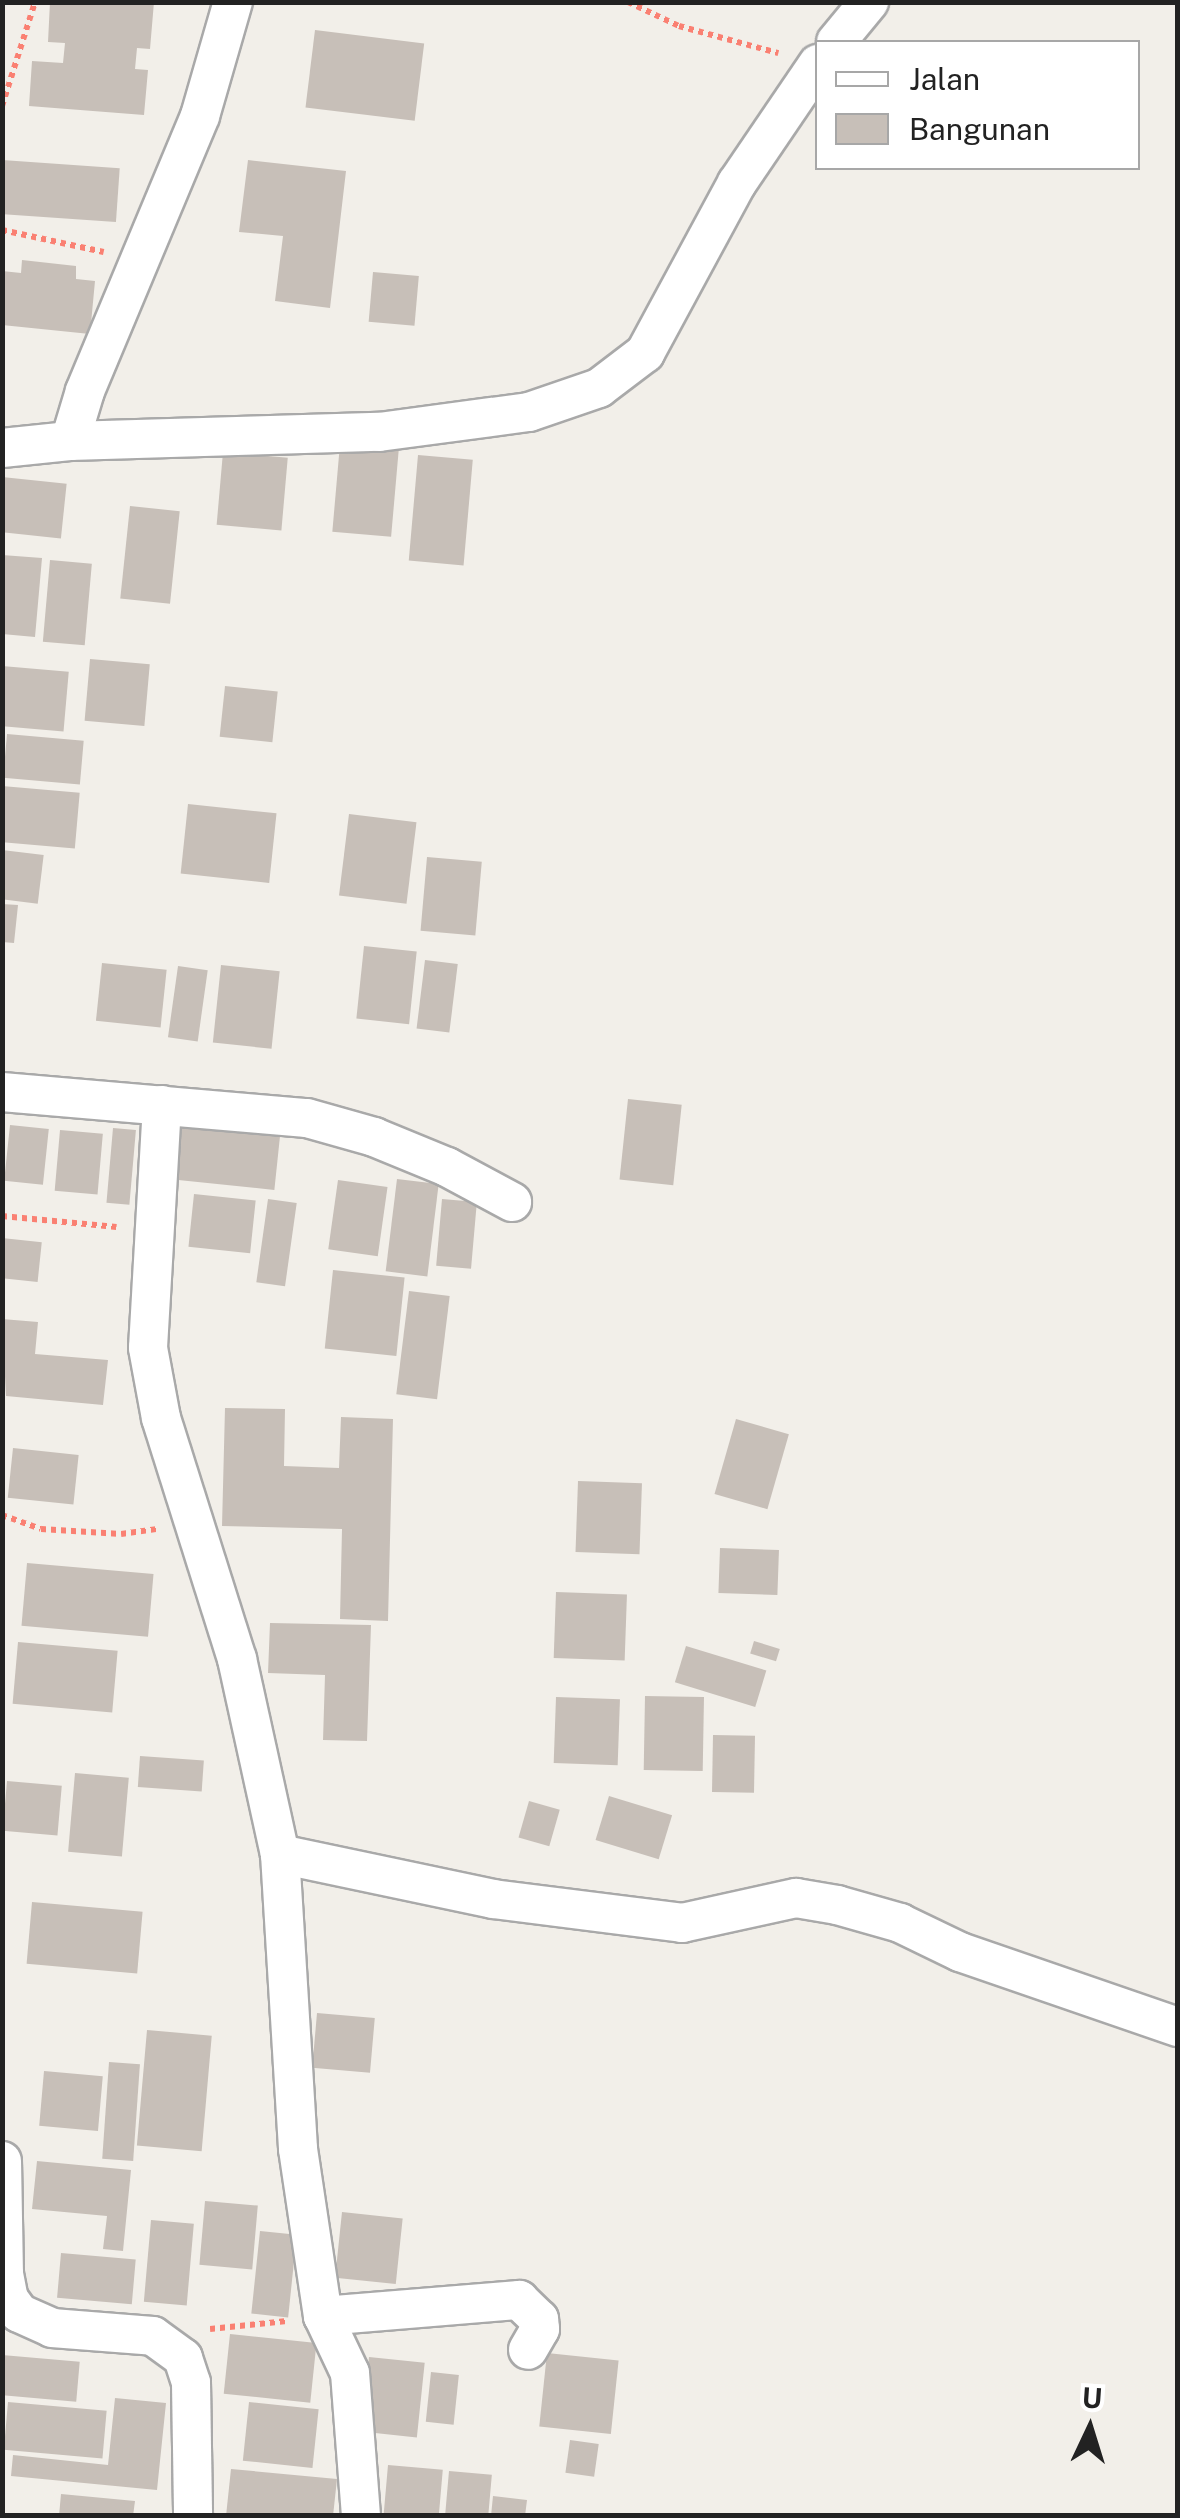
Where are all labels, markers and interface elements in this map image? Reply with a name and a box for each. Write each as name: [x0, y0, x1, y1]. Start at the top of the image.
legend: [815, 40, 1140, 170]
text: Jalan: [909, 61, 980, 97]
text: Bangunan: [909, 111, 1050, 147]
north arrow: [1040, 2378, 1140, 2478]
text: U: [1081, 2380, 1103, 2415]

